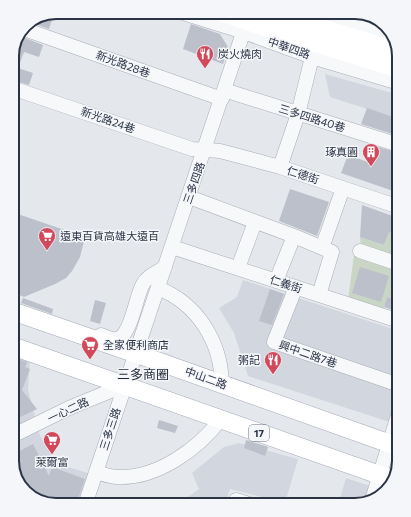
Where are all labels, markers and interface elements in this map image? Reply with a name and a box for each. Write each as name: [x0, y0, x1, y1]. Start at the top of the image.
street label: 中華四路: [266, 34, 312, 61]
restaurant icon: 炭火燒肉: [195, 44, 215, 69]
place label: 炭火燒肉: [218, 47, 262, 60]
street label: 新光路28巷: [94, 48, 152, 79]
street label: 三多四路40巷: [277, 101, 347, 134]
street label: 新光路24巷: [79, 104, 137, 135]
building icon: 琢真園: [361, 142, 381, 167]
place label: 琢真園: [325, 145, 358, 158]
street label: 三多四路: [180, 160, 207, 206]
street label: 仁德街: [285, 163, 321, 186]
supermarket icon: 遠東百貨高雄大遠百: [37, 226, 57, 251]
place label: 遠東百貨高雄大遠百: [60, 229, 159, 242]
street label: 仁義街: [268, 272, 304, 295]
supermarket icon: 全家便利商店: [80, 335, 100, 360]
street label: 興中二路7巷: [277, 337, 339, 370]
place label: 全家便利商店: [103, 338, 169, 351]
restaurant icon: 粥記: [263, 350, 283, 375]
place label: 粥記: [238, 353, 260, 366]
street label: 中山二路: [183, 364, 229, 391]
district label: 三多商圈: [117, 366, 169, 382]
street label: 一心二路: [45, 394, 90, 425]
street label: 三多三路: [97, 406, 123, 452]
road number: 17: [249, 425, 269, 441]
supermarket icon: 萊爾富: [42, 430, 62, 455]
place label: 萊爾富: [36, 455, 69, 468]

